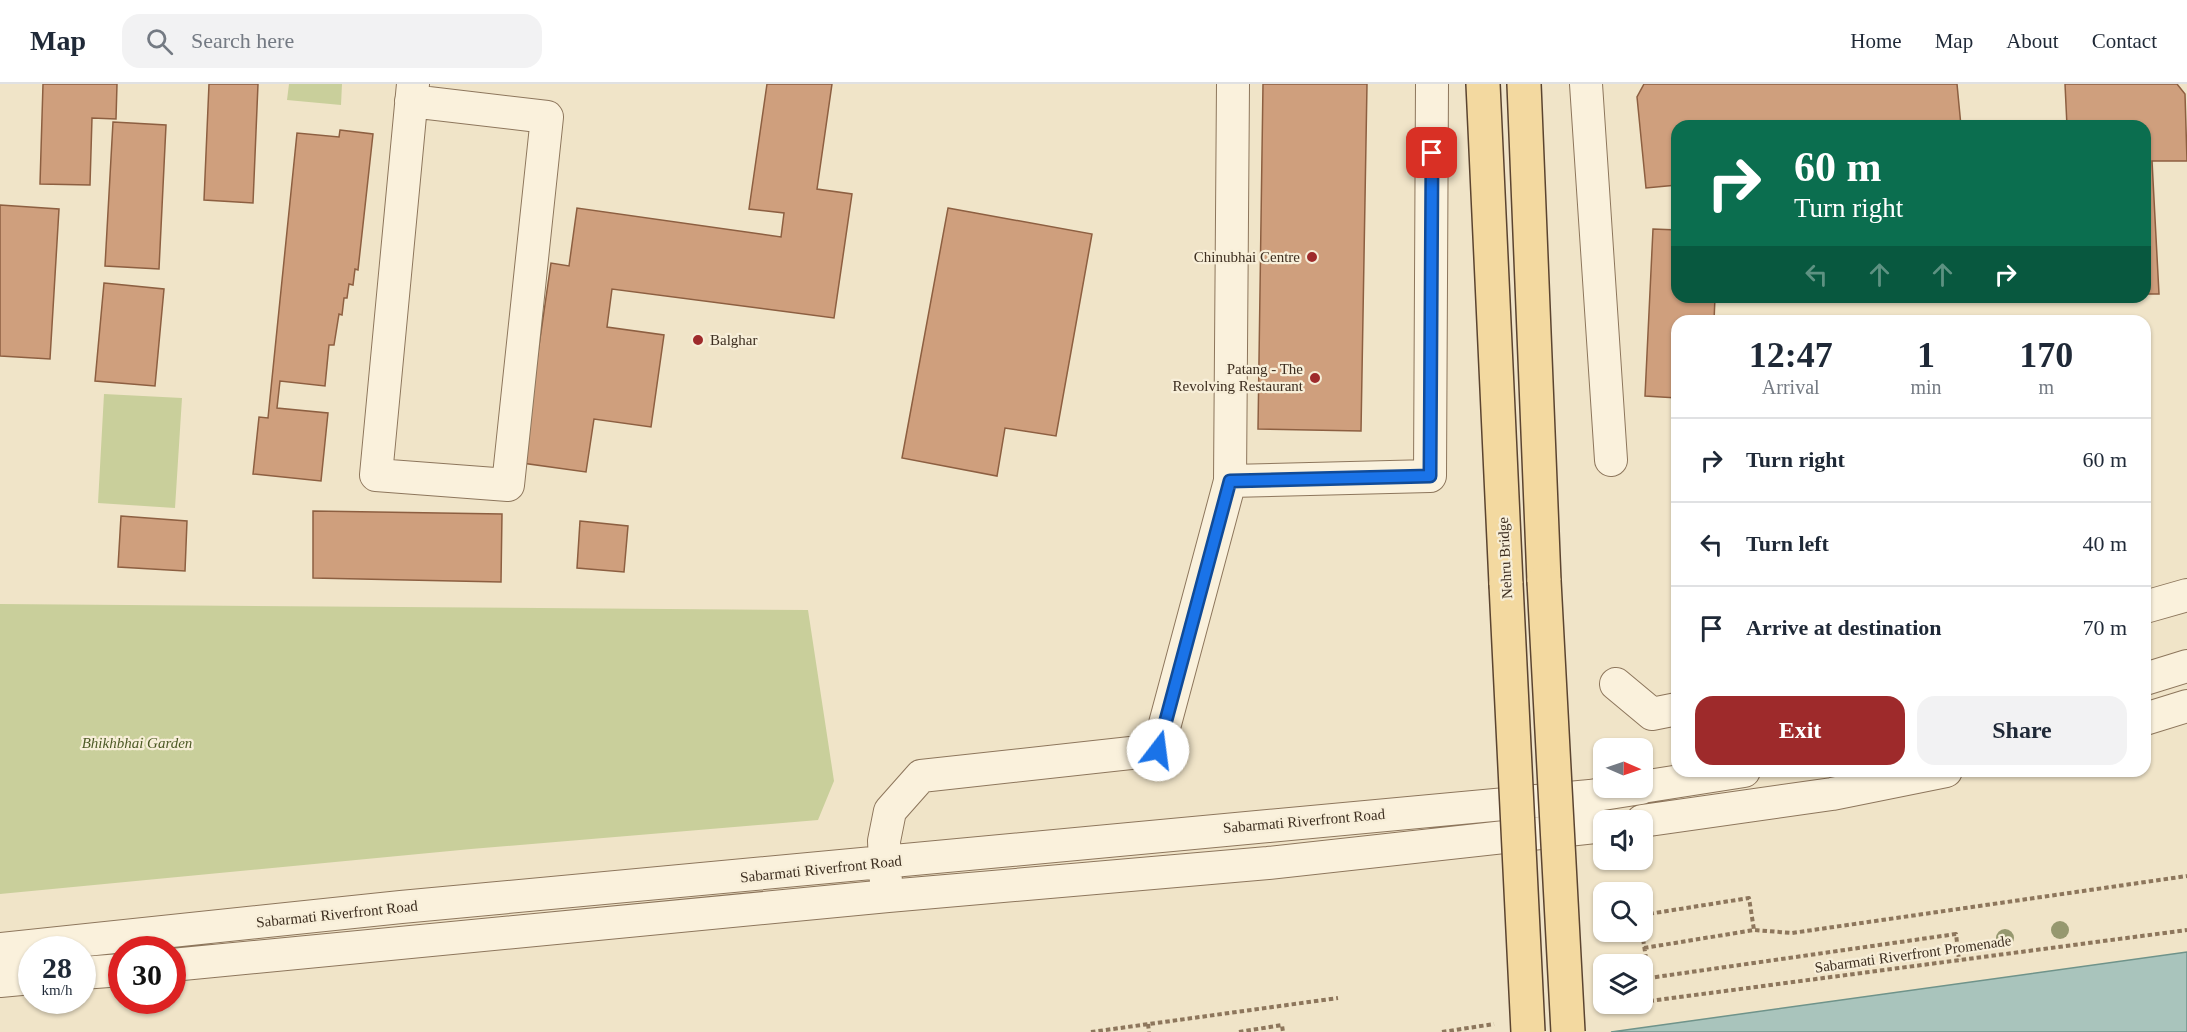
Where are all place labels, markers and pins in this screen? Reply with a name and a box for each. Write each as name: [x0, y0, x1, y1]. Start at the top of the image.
pin: [1406, 127, 1457, 178]
place label: Chinubhai Centre: [1194, 249, 1300, 265]
marker: Chinubhai Centre: [1305, 250, 1319, 264]
place label: Balghar: [710, 332, 757, 348]
marker: Balghar: [691, 333, 705, 347]
place label: Patang - The Revolving Restaurant: [1173, 361, 1304, 394]
marker: Patang - The Revolving Restaurant: [1308, 371, 1322, 385]

